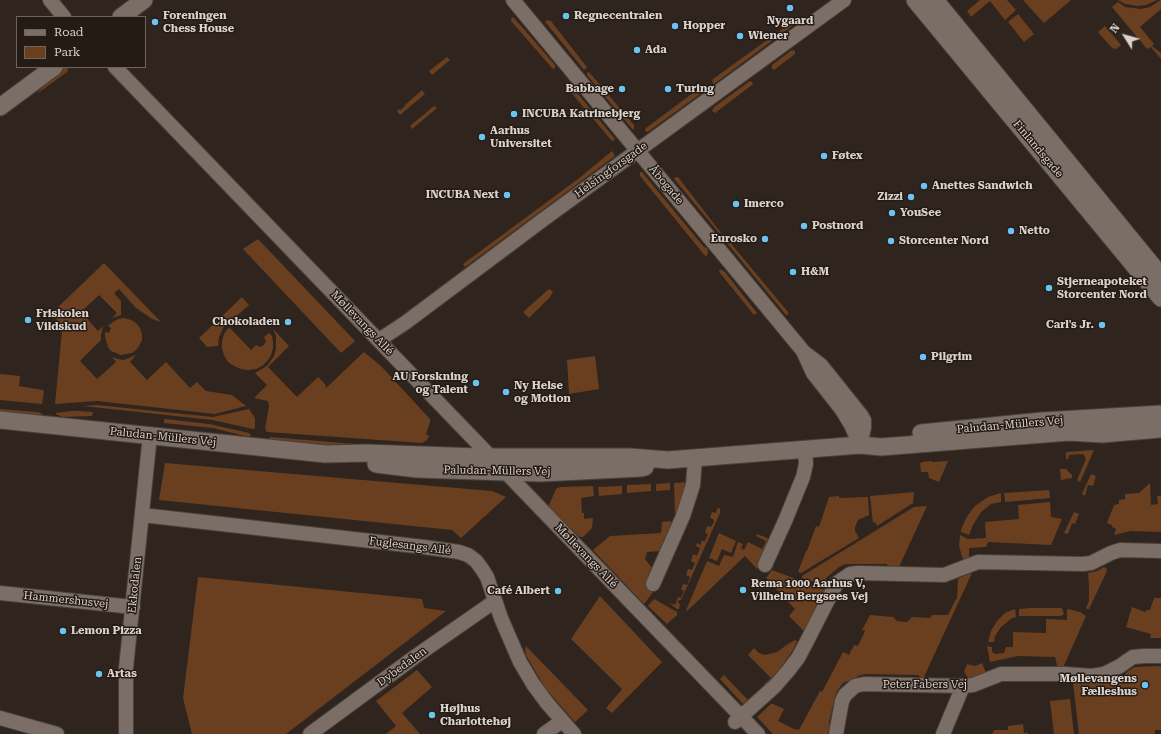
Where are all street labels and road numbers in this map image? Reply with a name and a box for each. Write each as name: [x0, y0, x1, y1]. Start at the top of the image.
street label: Finlandsgade: [1010, 118, 1066, 180]
street label: Helsingforsgade: [572, 139, 650, 201]
street label: Åbogade: [646, 163, 686, 207]
street label: Møllevangs Allé: [328, 288, 396, 358]
street label: Paludan-Müllers Vej: [956, 414, 1064, 436]
street label: Paludan-Müllers Vej: [109, 425, 217, 449]
street label: Paludan-Müllers Vej: [443, 463, 551, 479]
street label: Møllevangs Allé: [552, 521, 620, 591]
street label: Fuglesangs Allé: [368, 534, 452, 558]
street label: Ekkodalen: [125, 556, 145, 614]
street label: Hammershusvej: [23, 589, 109, 611]
street label: Dybedalen: [375, 645, 429, 689]
street label: Peter Fabers Vej: [883, 678, 967, 692]

